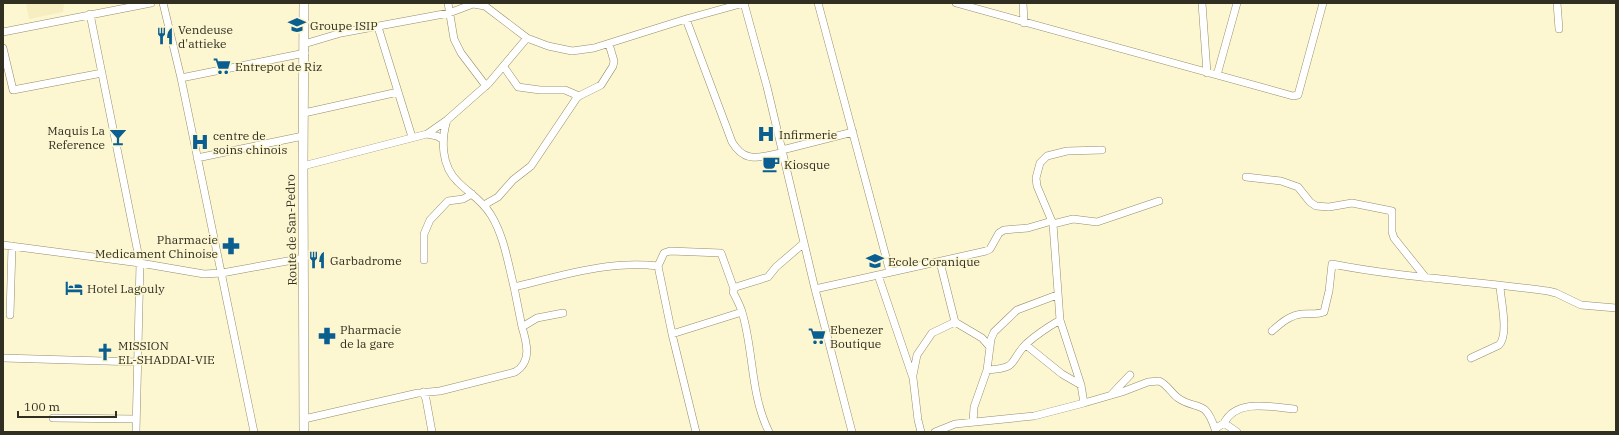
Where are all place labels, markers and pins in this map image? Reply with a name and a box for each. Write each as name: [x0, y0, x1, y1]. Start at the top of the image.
school or university icon: Groupe ISIP: [287, 15, 307, 35]
place label: Groupe ISIP: [310, 18, 378, 33]
place label: Vendeuse d'attieke: [178, 22, 233, 51]
restaurant icon: Vendeuse d'attieke: [155, 26, 175, 46]
supermarket icon: Entrepot de Riz: [212, 56, 232, 76]
place label: Entrepot de Riz: [235, 59, 322, 74]
place label: Maquis La Reference: [47, 123, 105, 152]
hospital icon: Infirmerie: [756, 124, 776, 144]
bar icon: Maquis La Reference: [108, 127, 128, 147]
place label: Infirmerie: [779, 127, 837, 142]
place label: centre de soins chinois: [213, 128, 287, 157]
hospital icon: centre de soins chinois: [190, 132, 210, 152]
cafe icon: Kiosque: [761, 154, 781, 174]
place label: Kiosque: [784, 157, 830, 172]
place label: Pharmacie Medicament Chinoise: [95, 232, 218, 261]
pharmacy icon: Pharmacie Medicament Chinoise: [221, 236, 241, 256]
restaurant icon: Garbadrome: [307, 250, 327, 270]
school or university icon: Ecole Coranique: [865, 251, 885, 271]
place label: Garbadrome: [330, 253, 402, 268]
place label: Ecole Coranique: [888, 254, 980, 269]
hotel icon: Hotel Lagouly: [64, 278, 84, 298]
place label: Hotel Lagouly: [87, 281, 165, 296]
place label: Pharmacie de la gare: [340, 322, 401, 351]
place label: Ebenezer Boutique: [830, 322, 884, 351]
pharmacy icon: Pharmacie de la gare: [317, 326, 337, 346]
supermarket icon: Ebenezer Boutique: [807, 326, 827, 346]
place label: MISSION EL-SHADDAI-VIE: [118, 338, 215, 367]
church icon: MISSION EL-SHADDAI-VIE: [95, 342, 115, 362]

